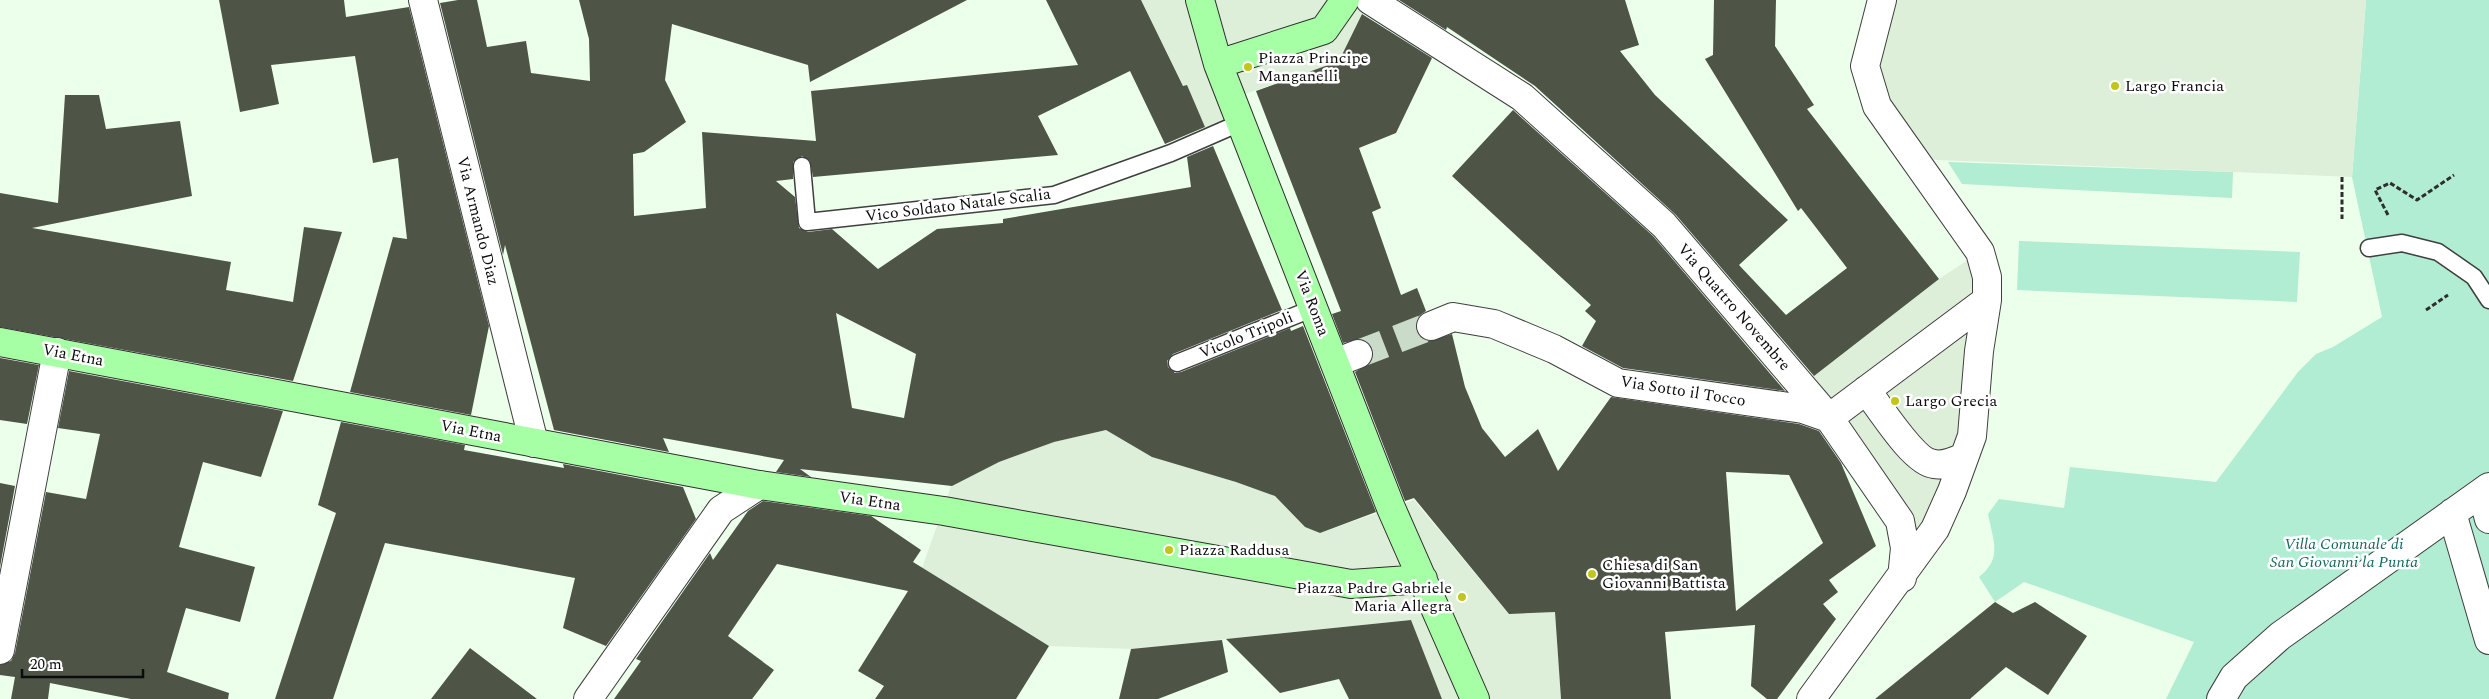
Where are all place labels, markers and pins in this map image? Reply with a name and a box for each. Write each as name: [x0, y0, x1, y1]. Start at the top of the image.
place label: Piazza Principe Manganelli: [1258, 46, 1368, 88]
marker: Piazza Principe Manganelli: [1242, 61, 1254, 73]
place label: Largo Francia: [2125, 74, 2224, 98]
marker: Largo Francia: [2109, 80, 2121, 92]
place label: Largo Grecia: [1905, 389, 1998, 413]
marker: Largo Grecia: [1889, 395, 1901, 407]
place label: Piazza Raddusa: [1179, 538, 1289, 562]
marker: Piazza Raddusa: [1163, 544, 1175, 556]
place label: Chiesa di San Giovanni Battista: [1602, 553, 1726, 595]
marker: Chiesa di San Giovanni Battista: [1586, 568, 1598, 580]
place label: Piazza Padre Gabriele Maria Allegra: [1297, 576, 1452, 618]
marker: Piazza Padre Gabriele Maria Allegra: [1456, 591, 1468, 603]

